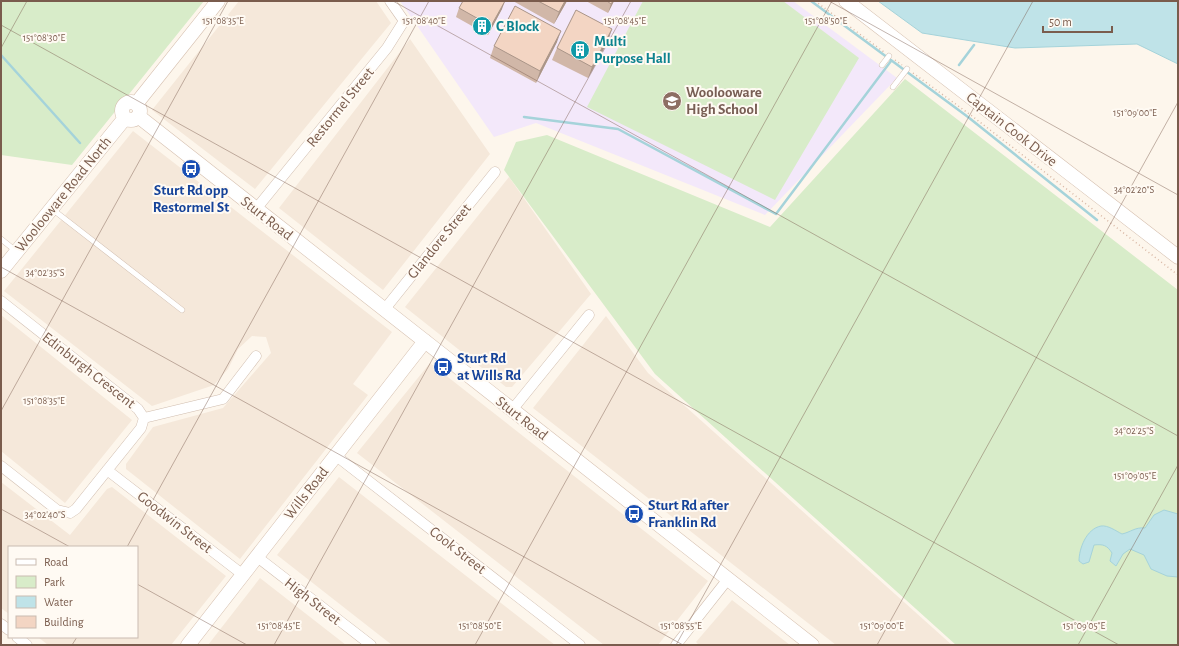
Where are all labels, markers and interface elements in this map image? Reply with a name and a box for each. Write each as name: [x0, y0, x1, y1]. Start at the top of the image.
scale bar: [1043, 8, 1112, 34]
building icon: C Block: [471, 15, 493, 37]
text: 151°08'35"E: [202, 16, 244, 26]
text: 151°08'40"E: [402, 16, 446, 26]
text: 151°08'45"E: [604, 16, 646, 26]
text: 151°08'50"E: [805, 16, 848, 26]
text: 50 m: [1049, 16, 1072, 28]
place label: C Block: [496, 19, 540, 34]
text: 151°08'30"E: [23, 33, 66, 43]
place label: Multi Purpose Hall: [594, 34, 671, 66]
building icon: Multi Purpose Hall: [569, 39, 591, 61]
street label: Restormel Street: [304, 65, 377, 150]
place label: Woolooware High School: [686, 85, 762, 117]
street label: Captain Cook Drive: [963, 89, 1060, 169]
school or university icon: Woolooware High School: [661, 90, 683, 112]
text: 151°09'00"E: [1113, 108, 1157, 118]
street label: Woolooware Road North: [12, 134, 114, 255]
bus stop icon: Sturt Rd opp Restormel St: [180, 158, 202, 180]
place label: Sturt Rd opp Restormel St: [153, 183, 229, 215]
text: 34°02'20"S: [1114, 185, 1155, 195]
street label: Sturt Road: [238, 194, 296, 243]
street label: Glandore Street: [405, 201, 474, 282]
text: 34°02'35"S: [25, 268, 65, 278]
street label: Edinburgh Crescent: [39, 330, 138, 411]
place label: Sturt Rd at Wills Rd: [457, 351, 521, 383]
bus stop icon: Sturt Rd at Wills Rd: [432, 356, 454, 378]
street label: Sturt Road: [493, 394, 551, 443]
text: 151°08'35"E: [23, 396, 65, 406]
text: 34°02'25"S: [1114, 426, 1154, 436]
street label: Wills Road: [281, 464, 332, 522]
text: 151°09'05"E: [1114, 471, 1157, 481]
street label: Goodwin Street: [134, 489, 215, 556]
place label: Sturt Rd after Franklin Rd: [648, 498, 729, 530]
bus stop icon: Sturt Rd after Franklin Rd: [623, 503, 645, 525]
text: 34°02'40"S: [25, 510, 66, 520]
street label: Cook Street: [427, 524, 489, 577]
legend: [8, 546, 138, 638]
text: Road: [44, 556, 68, 568]
street label: High Street: [282, 575, 344, 628]
text: Park: [44, 576, 65, 588]
text: Water: [44, 596, 73, 608]
text: Building: [44, 616, 84, 628]
text: 151°08'45"E: [258, 621, 300, 631]
text: 151°08'50"E: [459, 621, 502, 631]
text: 151°08'55"E: [660, 621, 702, 631]
text: 151°09'00"E: [860, 621, 904, 631]
text: 151°09'05"E: [1063, 621, 1106, 631]

